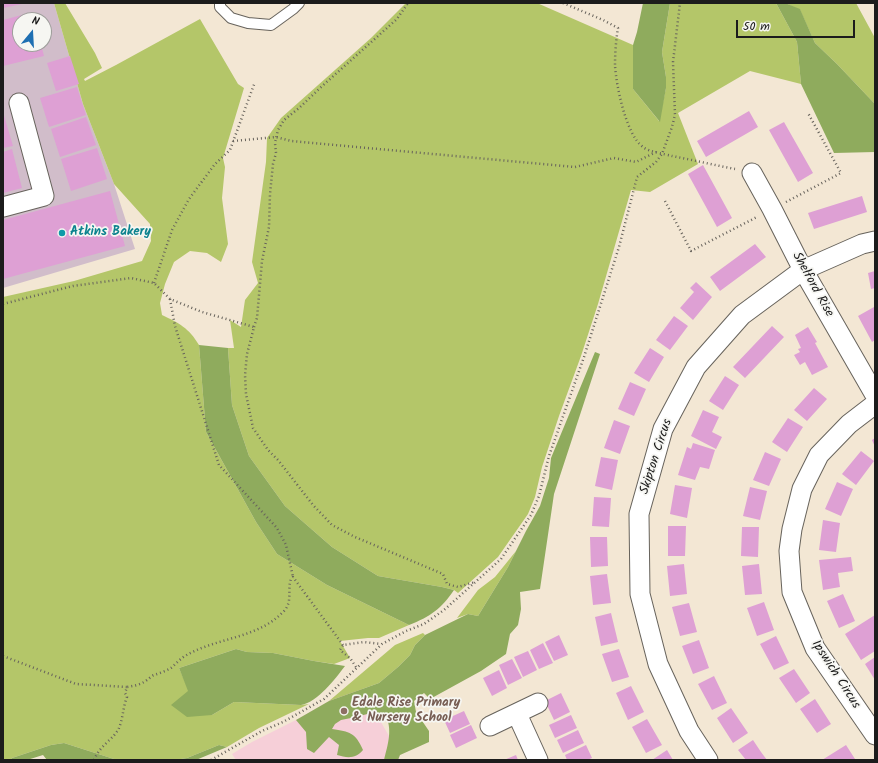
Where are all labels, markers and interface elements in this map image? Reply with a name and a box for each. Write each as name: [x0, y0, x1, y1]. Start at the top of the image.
north arrow: [12, 12, 52, 52]
text: N: [29, 12, 41, 31]
scale bar: [738, 12, 857, 38]
text: 50 m: [743, 17, 770, 36]
place label: Atkins Bakery: [70, 225, 151, 241]
marker: Atkins Bakery: [57, 228, 67, 238]
street label: Shelford Rise: [788, 250, 836, 320]
street label: Skipton Circus: [638, 417, 676, 497]
street label: Ipswich Circus: [807, 638, 863, 712]
place label: Edale Rise Primary & Nursery School: [352, 696, 460, 727]
marker: Edale Rise Primary & Nursery School: [339, 706, 349, 716]

